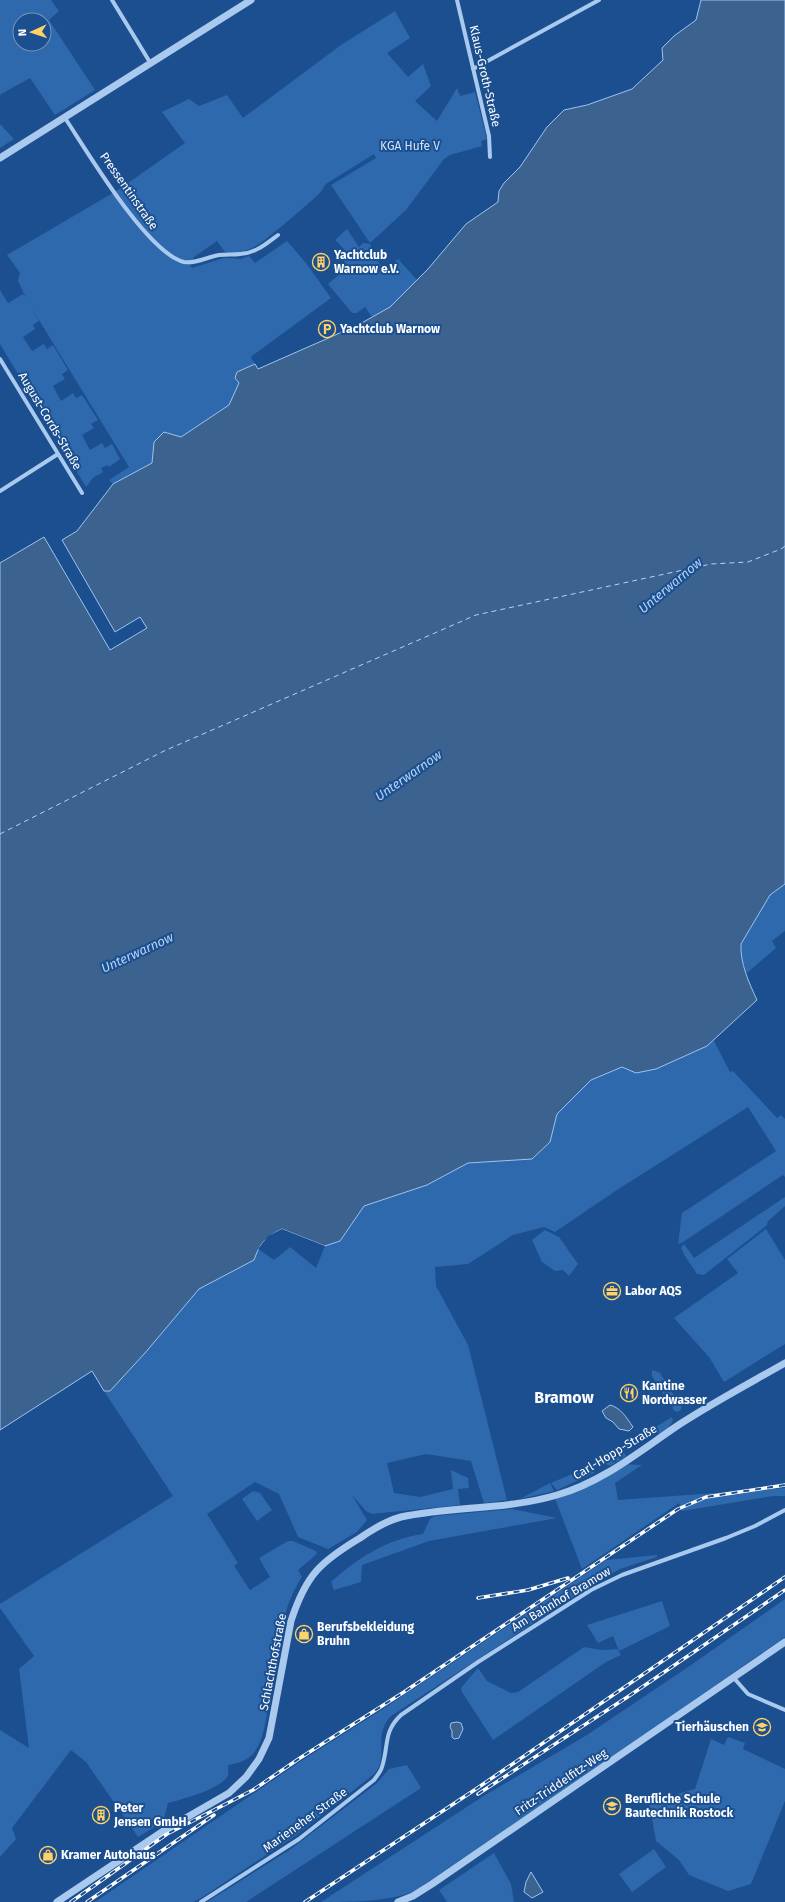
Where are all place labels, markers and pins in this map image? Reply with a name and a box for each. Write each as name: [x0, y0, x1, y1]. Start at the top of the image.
place label: Yachtclub Warnow e.V.: [333, 248, 399, 276]
building icon: Yachtclub Warnow e.V.: [311, 252, 331, 272]
parking icon: Yachtclub Warnow: [317, 319, 337, 339]
place label: Yachtclub Warnow: [339, 322, 440, 336]
office icon: Labor AQS: [602, 1281, 622, 1301]
place label: Labor AQS: [625, 1284, 682, 1298]
place label: Kantine Nordwasser: [642, 1379, 707, 1407]
restaurant icon: Kantine Nordwasser: [619, 1383, 639, 1403]
place label: Berufsbekleidung Bruhn: [317, 1620, 415, 1648]
shop icon: Berufsbekleidung Bruhn: [294, 1624, 314, 1644]
school or university icon: Tierhäuschen: [752, 1717, 772, 1737]
place label: Tierhäuschen: [675, 1720, 749, 1734]
place label: Berufliche Schule Bautechnik Rostock: [625, 1792, 734, 1820]
school or university icon: Berufliche Schule Bautechnik Rostock: [602, 1796, 622, 1816]
place label: Peter Jensen GmbH: [113, 1801, 187, 1829]
building icon: Peter Jensen GmbH: [91, 1805, 111, 1825]
shop icon: Kramer Autohaus: [38, 1845, 58, 1865]
place label: Kramer Autohaus: [61, 1848, 156, 1862]

